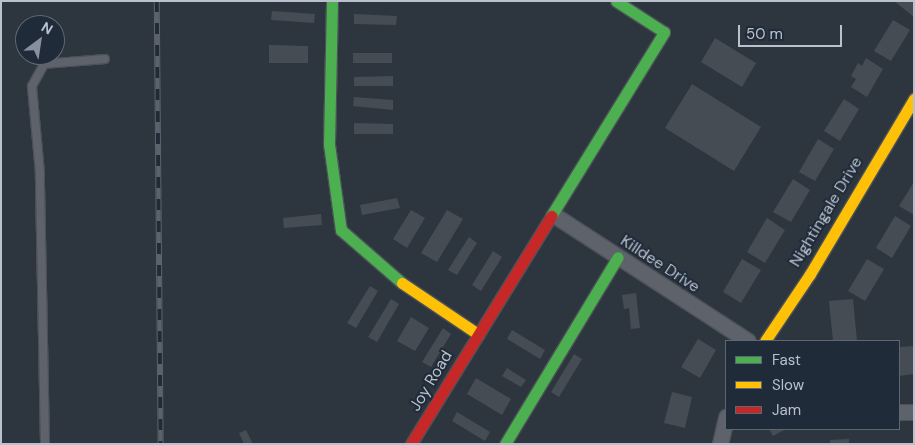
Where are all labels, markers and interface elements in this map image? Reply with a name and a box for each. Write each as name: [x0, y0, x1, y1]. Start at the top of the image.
north arrow: [15, 15, 65, 65]
scale bar: [740, 15, 844, 47]
text: N: [38, 18, 56, 38]
text: 50 m: [746, 24, 783, 44]
street label: Nightingale Drive: [786, 154, 866, 270]
street label: Killdee Drive: [617, 231, 703, 297]
legend: [725, 340, 900, 430]
street label: Joy Road: [405, 347, 457, 415]
text: Fast: [772, 350, 801, 370]
text: Slow: [772, 375, 804, 395]
text: Jam: [772, 400, 801, 420]

